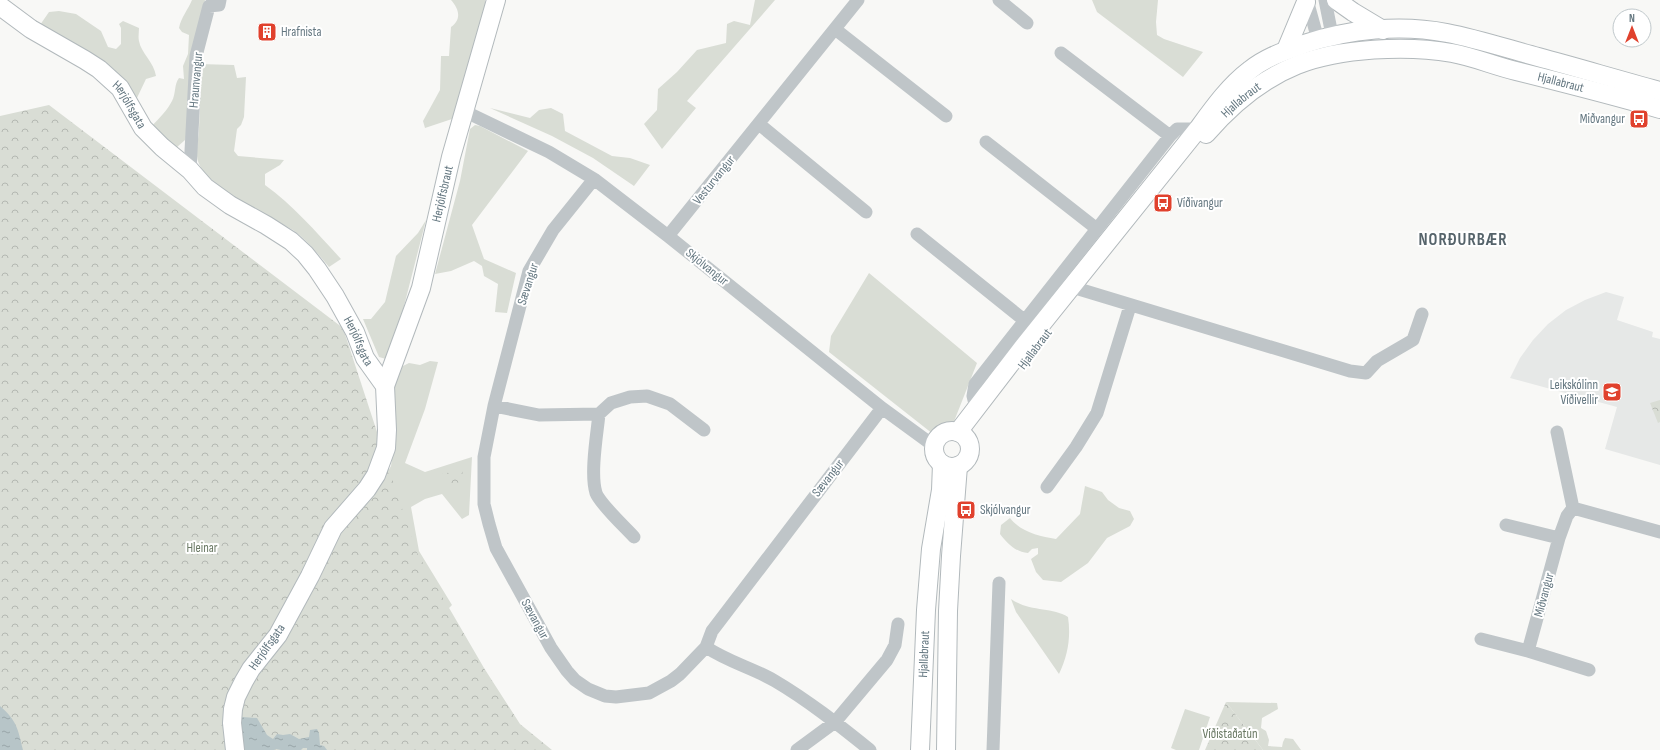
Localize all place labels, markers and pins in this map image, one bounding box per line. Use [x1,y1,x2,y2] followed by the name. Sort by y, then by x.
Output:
[256,21,278,43] building icon: Hrafnista
[281,24,321,40] place label: Hrafnista
[1628,108,1650,130] bus stop icon: Miðvangur
[1580,111,1625,127] place label: Miðvangur
[1152,192,1174,214] bus stop icon: Víðivangur
[1177,195,1223,211] place label: Víðivangur
[1550,377,1598,408] place label: Leikskólinn Víðivellir
[1601,381,1623,403] school or university icon: Leikskólinn Víðivellir
[955,499,977,521] bus stop icon: Skjólvangur
[980,502,1031,518] place label: Skjólvangur

